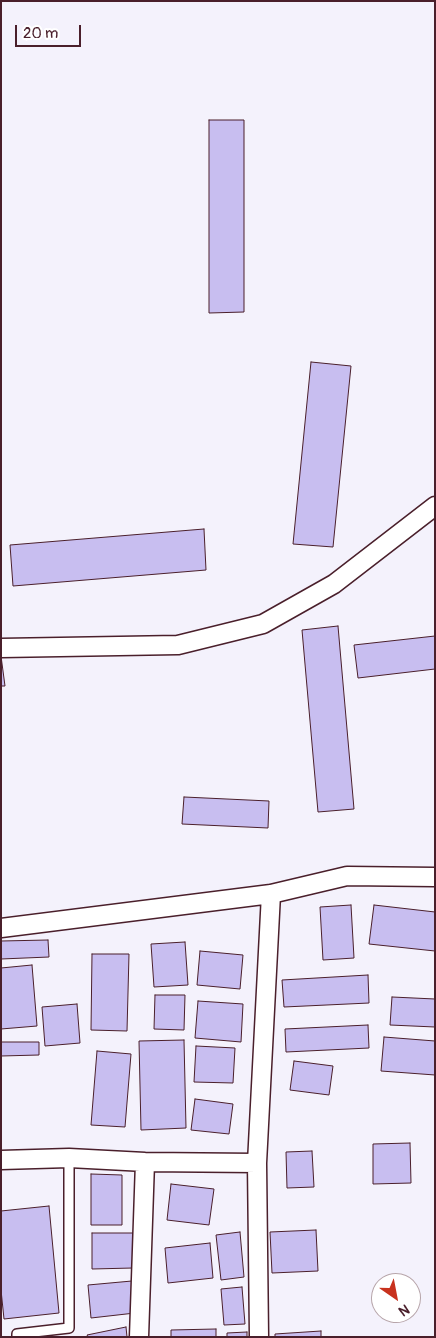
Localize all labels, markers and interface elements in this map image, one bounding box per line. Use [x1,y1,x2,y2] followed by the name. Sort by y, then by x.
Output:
[18,15,84,47] scale bar
[23,24,58,43] text: 20 m
[371,1273,421,1323] north arrow
[395,1300,412,1320] text: N

